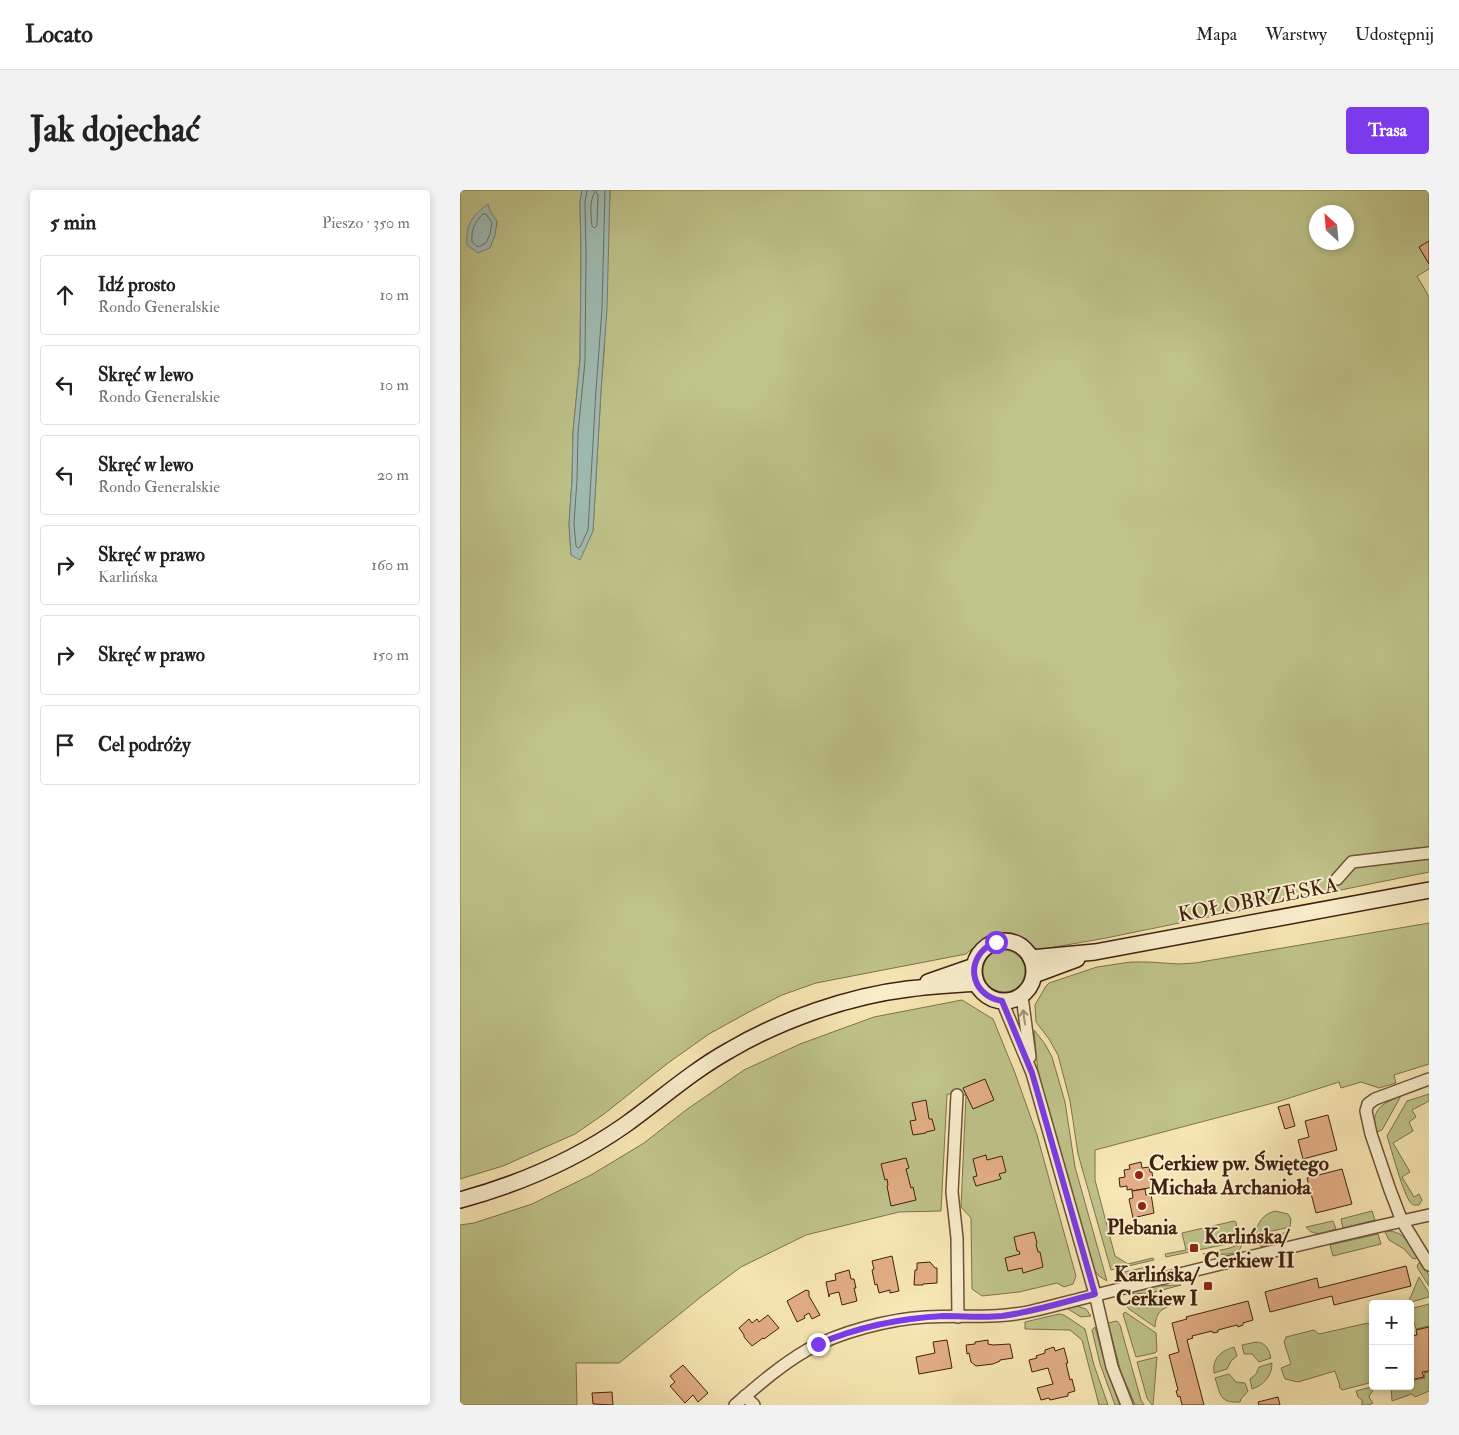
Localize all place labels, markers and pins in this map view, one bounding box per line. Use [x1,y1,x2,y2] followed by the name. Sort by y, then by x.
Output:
[1148,1150,1329,1201] place label: Cerkiew pw. Świętego Michała Archanioła
[1133,1169,1145,1181] marker: Cerkiew pw. Świętego Michała Archanioła
[1136,1200,1148,1212] marker: Plebania
[1107,1214,1179,1241] place label: Plebania
[1204,1223,1295,1274] place label: Karlińska/ Cerkiew II
[1188,1242,1200,1254] marker: Karlińska/ Cerkiew II
[1114,1261,1201,1312] place label: Karlińska/ Cerkiew I
[1202,1280,1214,1292] marker: Karlińska/ Cerkiew I

